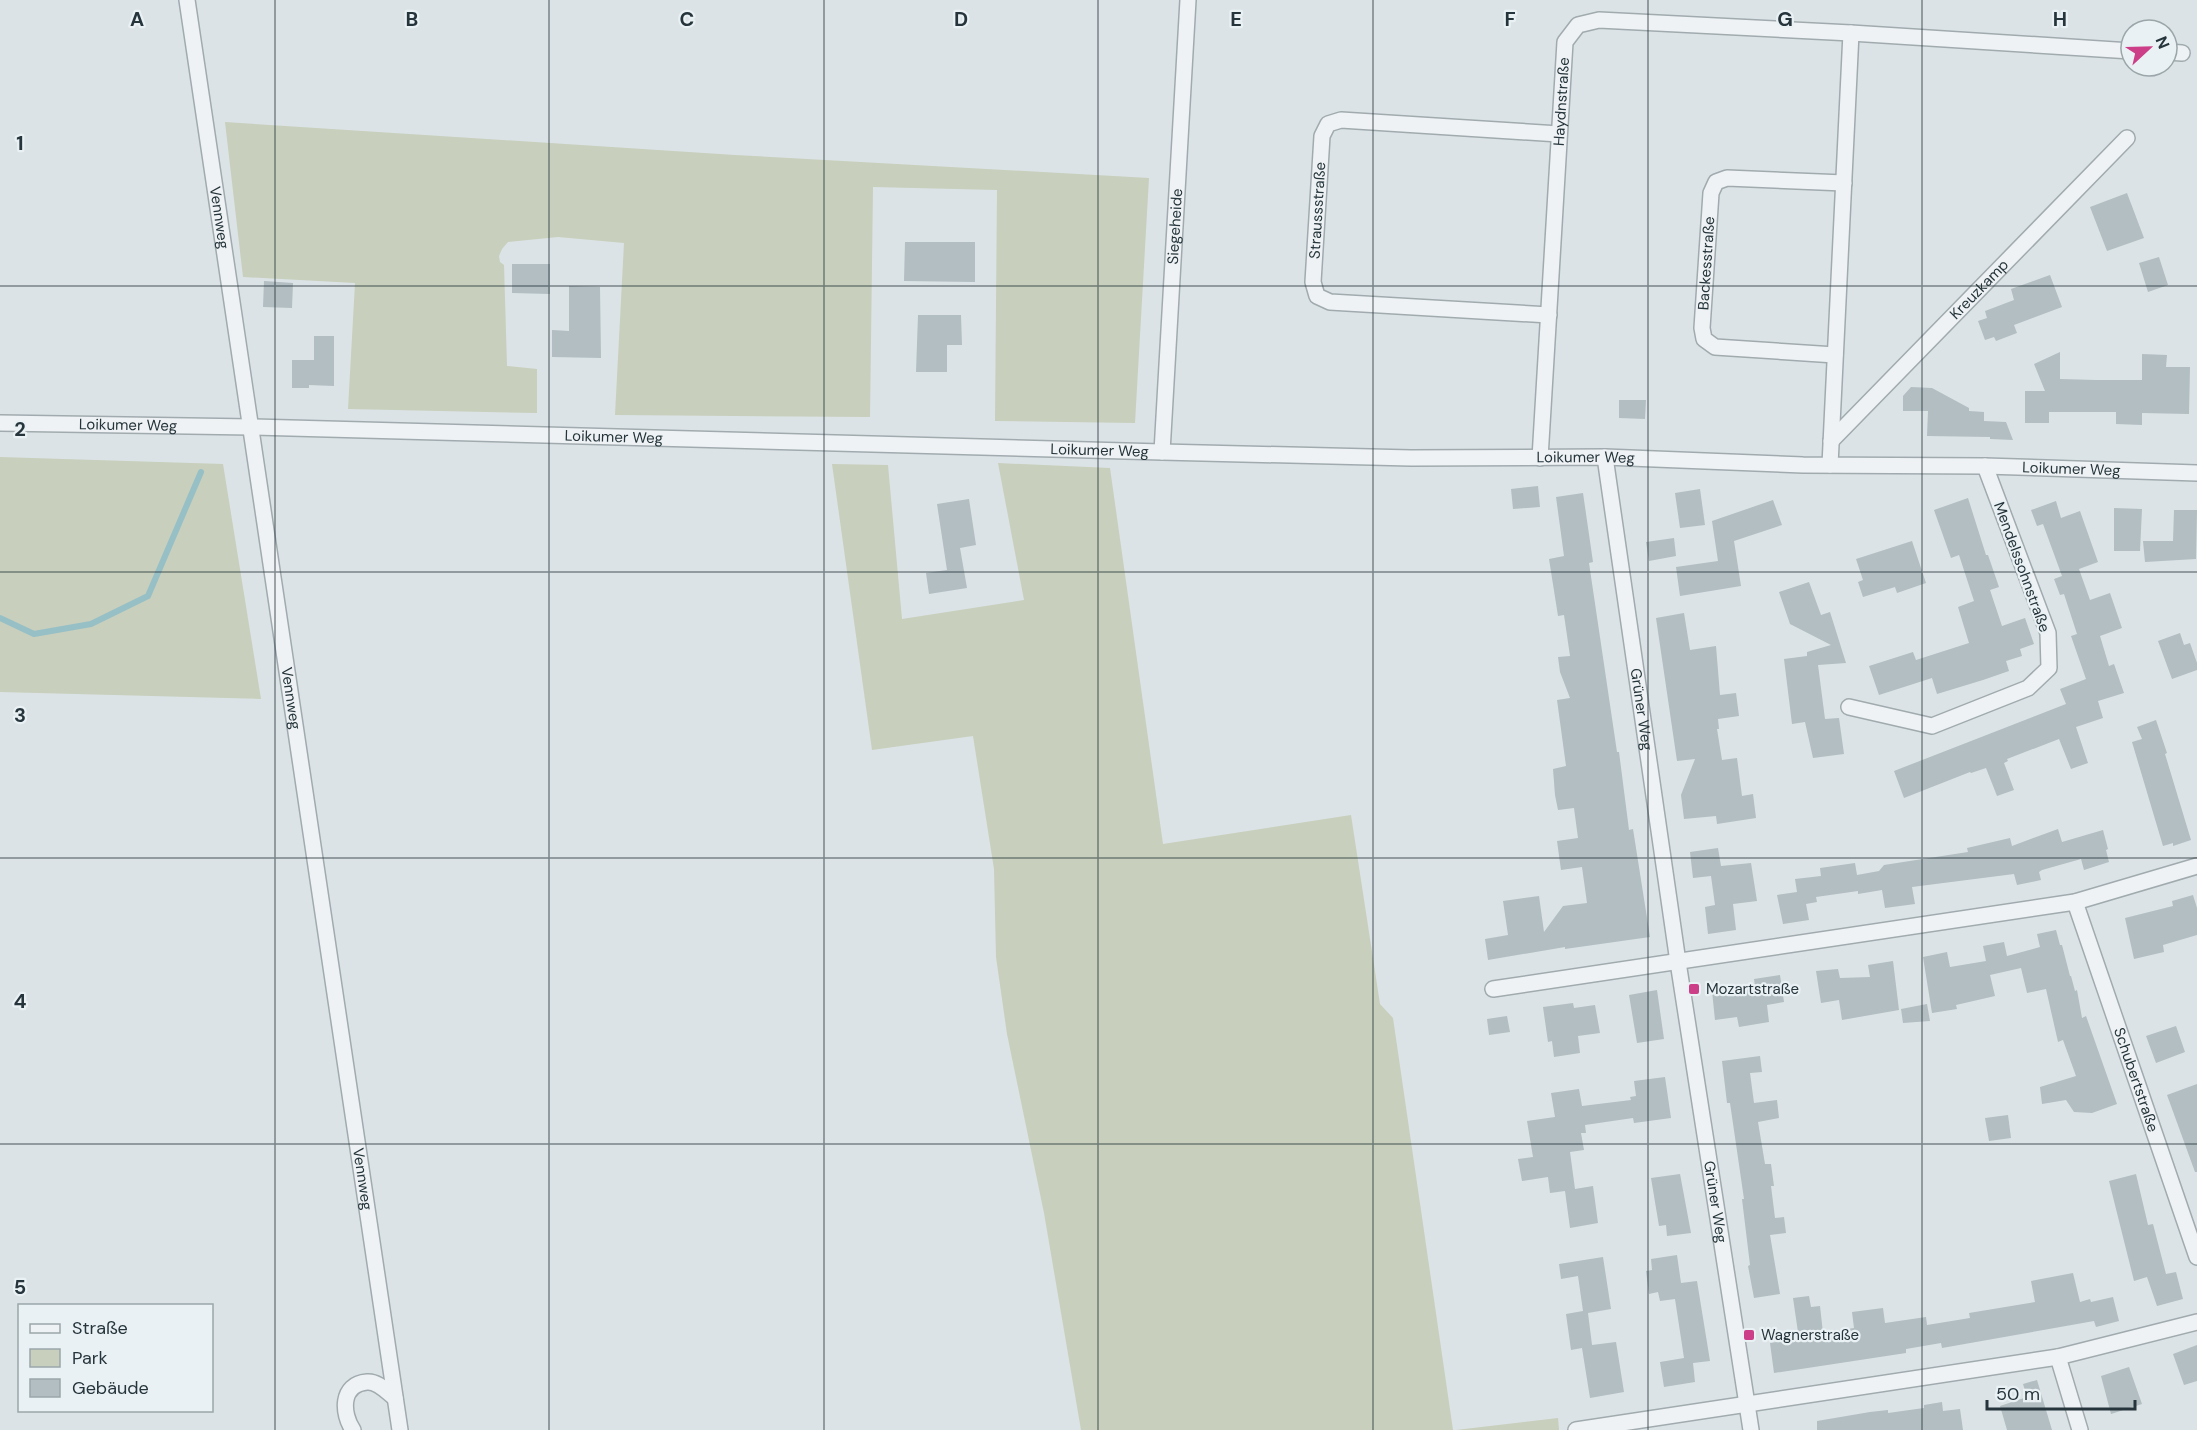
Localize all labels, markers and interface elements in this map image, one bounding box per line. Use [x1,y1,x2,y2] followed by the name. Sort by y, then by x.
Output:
[130,6,144,32] text: A
[406,6,418,32] text: B
[680,6,694,32] text: C
[954,6,968,32] text: D
[1230,6,1242,32] text: E
[1504,6,1516,32] text: F
[1777,6,1793,32] text: G
[2053,6,2067,32] text: H
[2119,18,2179,78] north arrow
[2151,33,2174,52] text: N
[1549,57,1574,147] street label: Haydnstraße
[16,130,24,156] text: 1
[1304,161,1330,259] street label: Straussstraße
[205,185,234,250] street label: Vennweg
[1163,188,1187,265] street label: Siegeheide
[1693,216,1719,311] street label: Backesstraße
[1945,255,2013,324] street label: Kreuzkamp
[79,414,177,436] street label: Loikumer Weg
[14,416,26,442] text: 2
[564,426,663,448] street label: Loikumer Weg
[1050,439,1149,462] street label: Loikumer Weg
[1536,447,1635,468] street label: Loikumer Weg
[2022,457,2121,480] street label: Loikumer Weg
[1989,499,2055,635] street label: Mendelssohnstraße
[276,666,306,731] street label: Vennweg
[1626,667,1657,752] street label: Grüner Weg
[14,702,26,728] text: 3
[1706,979,1799,999] place label: Mozartstraße
[1687,982,1701,996] marker: Mozartstraße
[14,988,27,1014] text: 4
[2109,1025,2163,1135] street label: Schubertstraße
[348,1146,377,1212] street label: Vennweg
[1699,1159,1732,1244] street label: Grüner Weg
[14,1274,26,1300] text: 5
[18,1304,213,1412] legend
[72,1316,128,1340] text: Straße
[1761,1325,1859,1345] place label: Wagnerstraße
[1742,1328,1756,1342] marker: Wagnerstraße
[72,1346,108,1370] text: Park
[1987,1373,2136,1411] scale bar
[72,1376,149,1400] text: Gebäude
[1996,1382,2040,1406] text: 50 m

